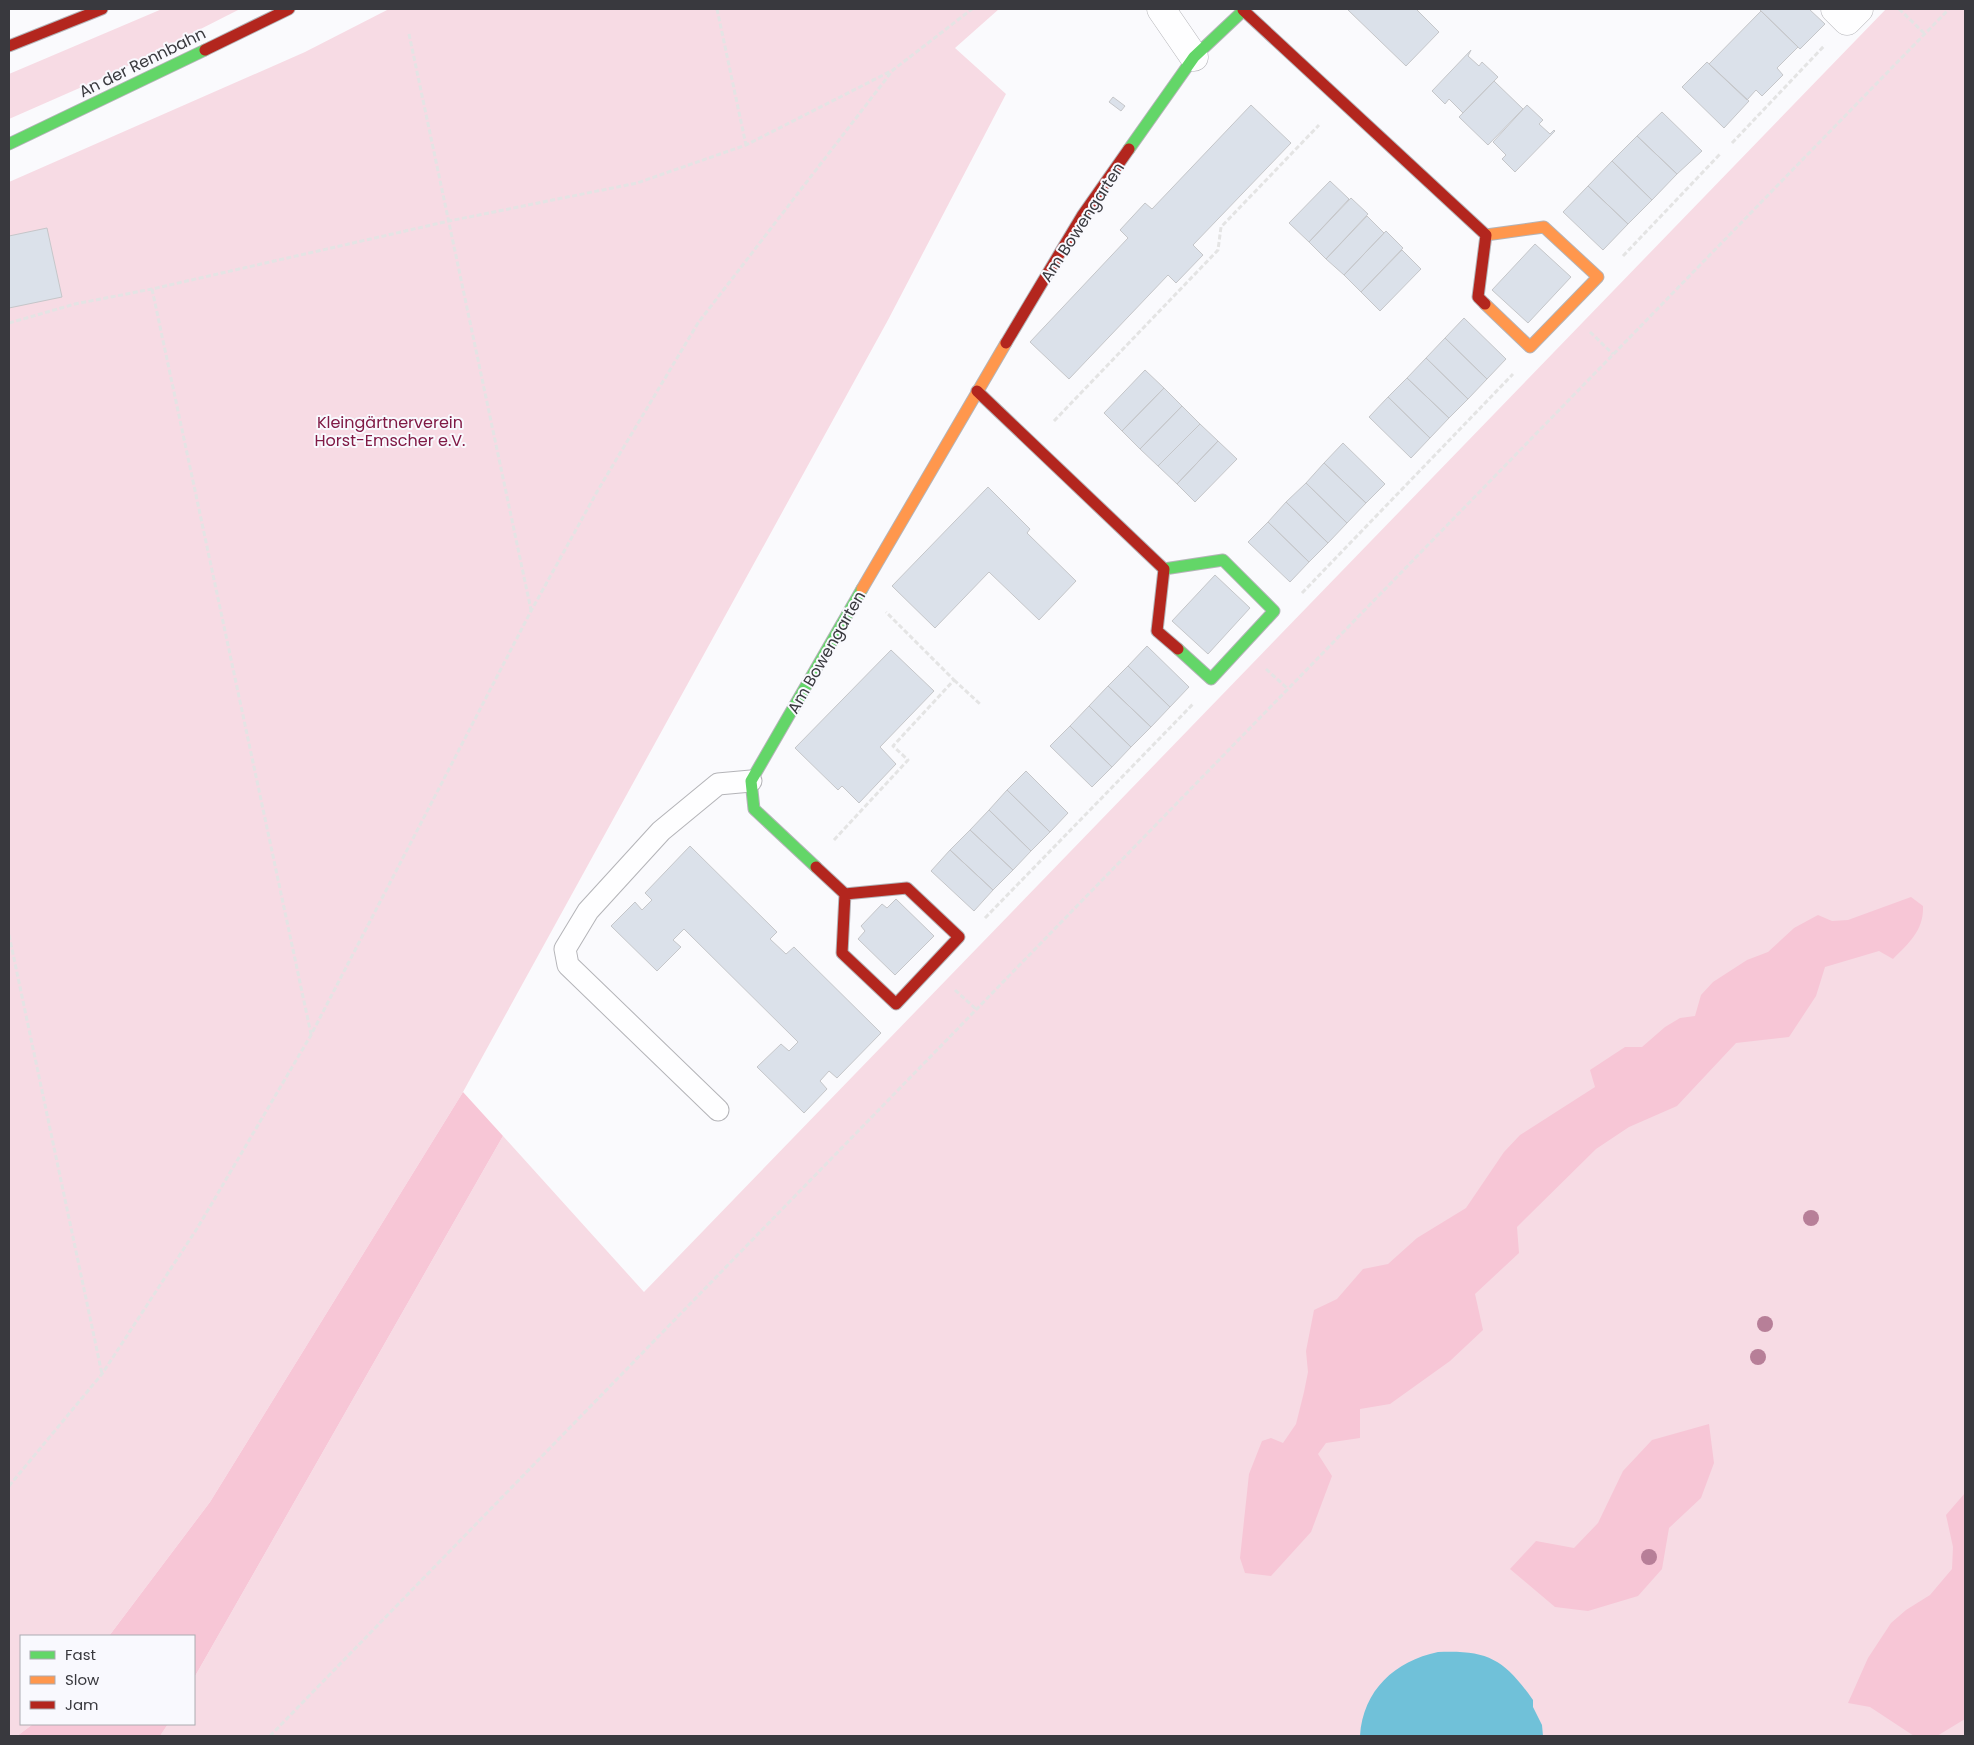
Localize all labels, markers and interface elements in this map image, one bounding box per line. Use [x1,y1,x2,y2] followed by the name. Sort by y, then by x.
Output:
[75,22,210,103] street label: An der Rennbahn
[1035,158,1130,287] street label: Am Bowengarten
[315,411,465,452] park label: Kleingärtnerverein Horst-Emscher e.V.
[782,587,871,718] street label: Am Bowengarten
[20,1635,195,1725] legend
[65,1644,96,1665] text: Fast
[65,1669,100,1690] text: Slow
[65,1694,99,1715] text: Jam

